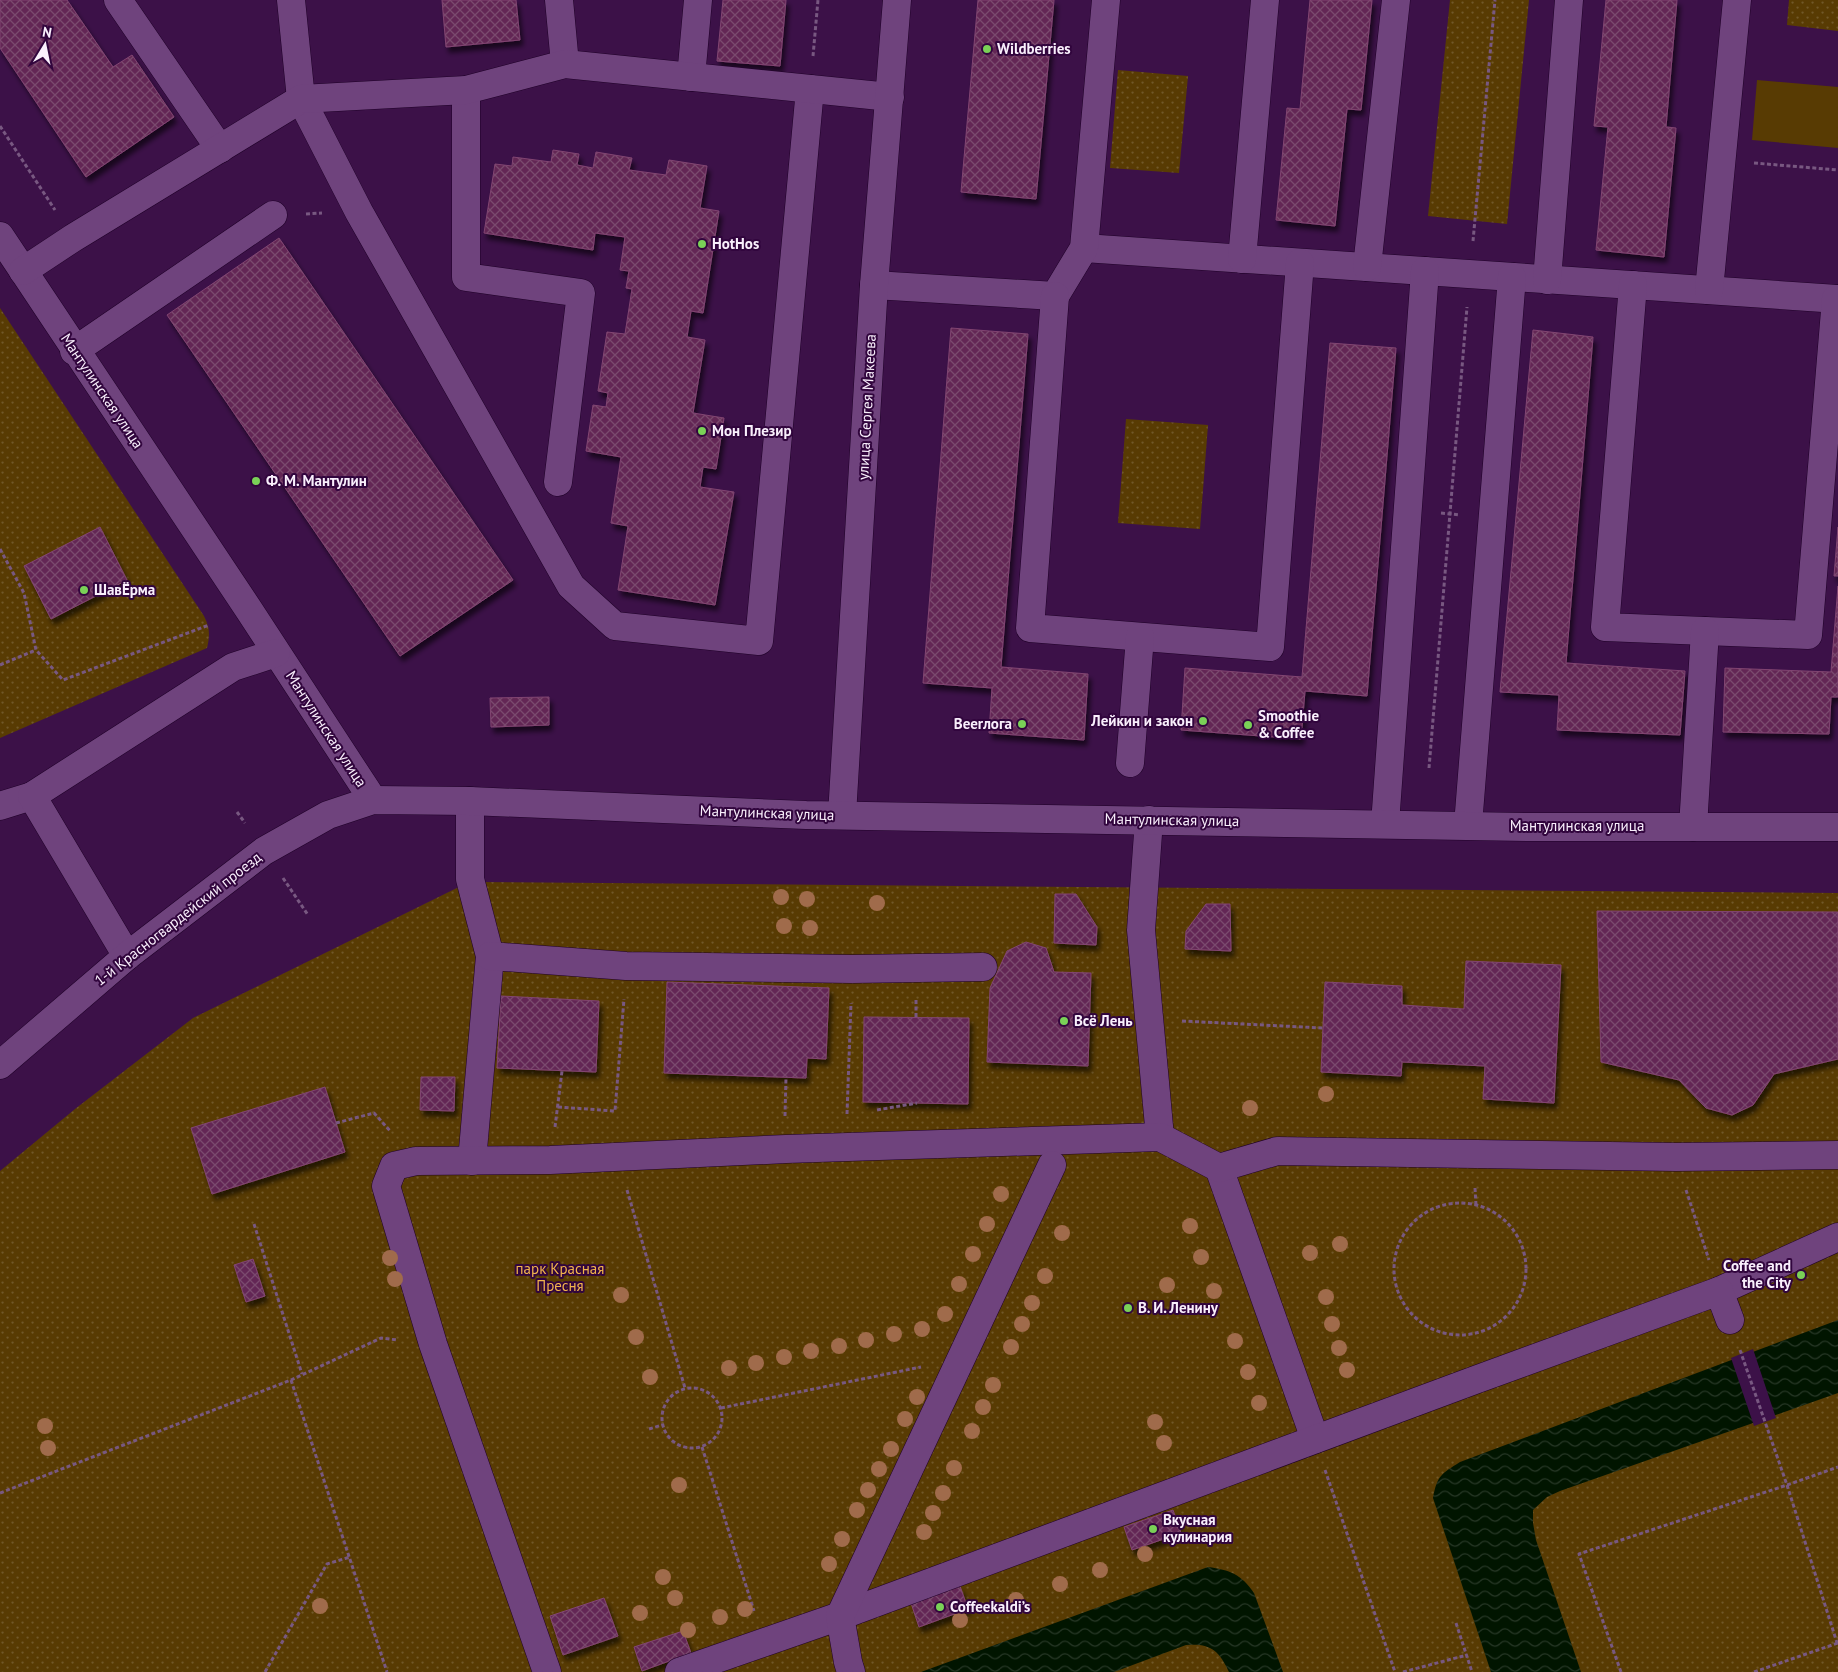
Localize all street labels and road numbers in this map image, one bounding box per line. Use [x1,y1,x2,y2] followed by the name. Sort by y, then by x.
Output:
[57,330,148,452] street label: Мантулинская улица
[853,333,880,481] street label: улица Сергея Макеева
[282,667,371,790] street label: Мантулинская улица
[699,801,835,824] street label: Мантулинская улица
[1105,809,1240,830] street label: Мантулинская улица
[1510,816,1644,835] street label: Мантулинская улица
[90,848,265,990] street label: 1-й Красногвардейский проезд

